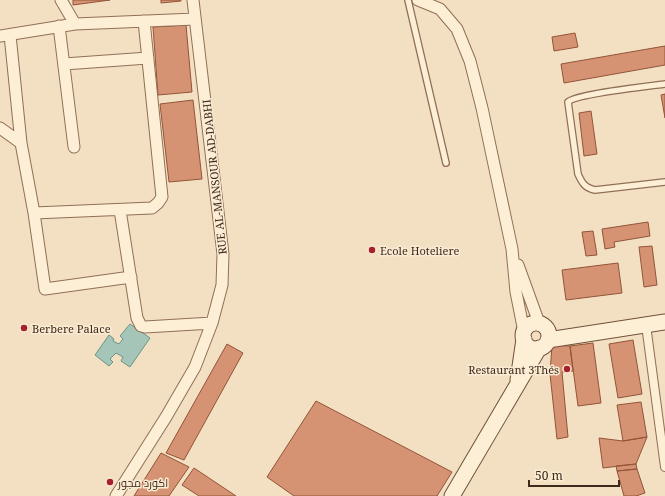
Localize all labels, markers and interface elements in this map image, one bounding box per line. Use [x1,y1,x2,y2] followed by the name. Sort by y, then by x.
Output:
[198,99,230,255] street label: RUE AL-MANSOUR AD-DABHI
[380,243,460,258] place label: Ecole Hoteliere
[367,245,377,255] marker: Ecole Hoteliere
[32,321,111,336] place label: Berbere Palace
[19,323,29,333] marker: Berbere Palace
[468,362,559,377] place label: Restaurant 3Thés
[562,364,572,374] marker: Restaurant 3Thés
[529,462,619,488] scale bar
[535,467,563,484] text: 50 m
[117,475,168,490] place label: اكورد مجور
[105,477,115,487] marker: اكورد مجور

